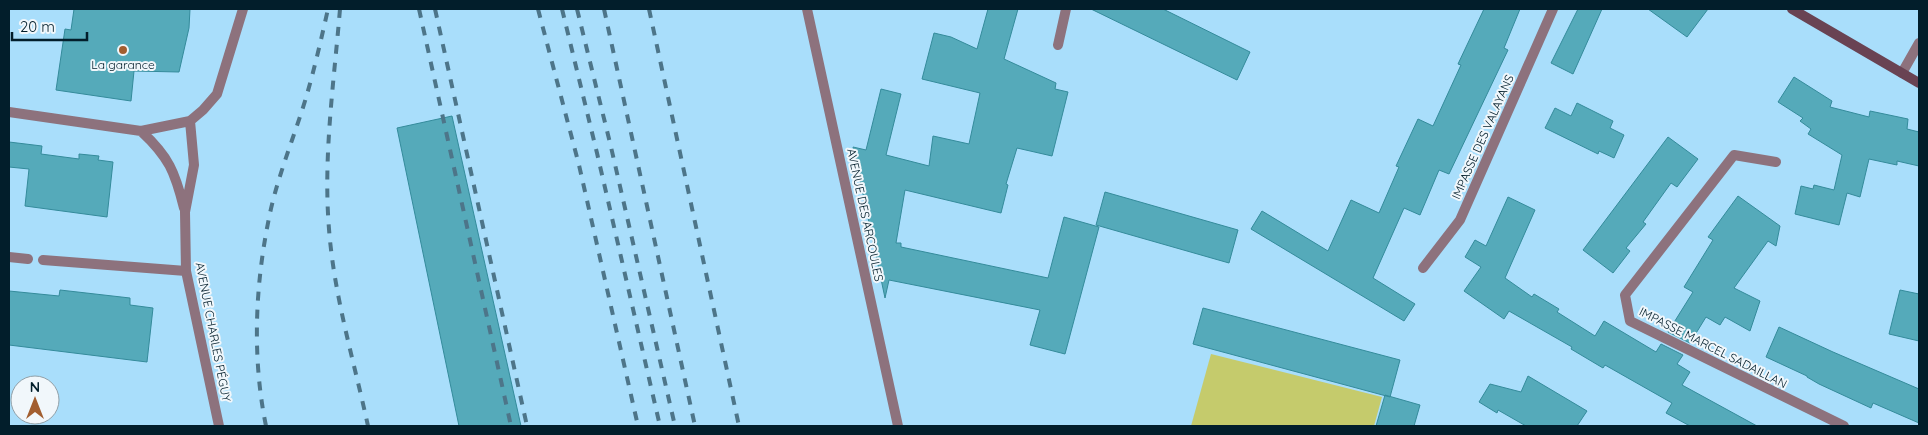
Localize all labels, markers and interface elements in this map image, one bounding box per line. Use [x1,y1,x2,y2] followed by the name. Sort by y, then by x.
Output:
[12,10,88,42] scale bar
[20,17,55,36] text: 20 m
[117,44,129,56] marker: La garance
[91,57,155,72] place label: La garance
[1448,72,1517,201] street label: IMPASSE DES VALAYANS
[844,147,887,283] street label: AVENUE DES ARCOULES
[193,261,234,403] street label: AVENUE CHARLES PÉGUY
[1637,304,1790,391] street label: IMPASSE MARCEL SADAILLAN
[10,375,60,425] north arrow
[30,378,40,396] text: N

